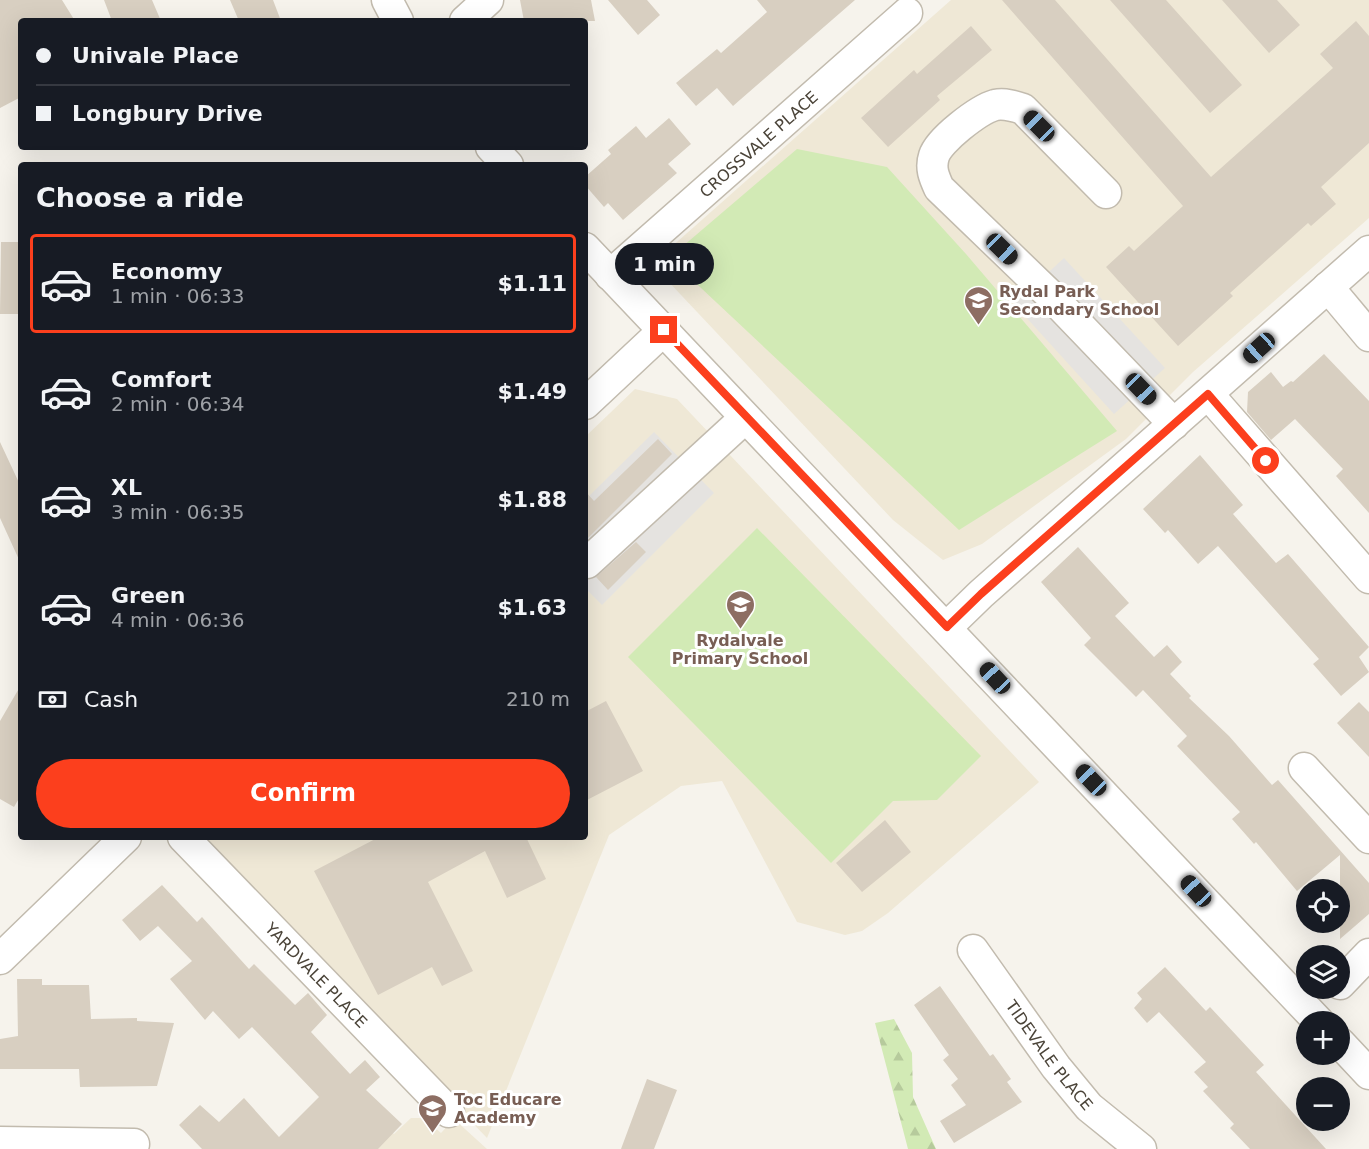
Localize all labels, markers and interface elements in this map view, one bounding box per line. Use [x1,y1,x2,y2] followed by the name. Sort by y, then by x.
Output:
[72,43,239,68] text: Univale Place
[696,87,821,201] street label: CROSSVALE PLACE
[72,101,263,126] text: Longbury Drive
[1020,107,1058,145] car
[36,182,244,213] text: Choose a ride
[983,230,1021,268] car
[614,243,714,285] callout: 1 min
[633,252,696,276] text: 1 min
[39,257,93,311] icon: car
[111,259,222,284] text: Economy
[497,271,567,296] text: $1.11
[999,282,1159,319] place label: Rydal Park Secondary School
[111,284,245,308] text: 1 min · 06:33
[962,284,994,326] school or university icon: Rydal Park Secondary School
[650,316,677,343] route end
[1240,329,1278,367] car
[39,365,93,419] icon: car
[111,367,211,392] text: Comfort
[1122,370,1160,408] car
[497,379,567,404] text: $1.49
[111,392,245,416] text: 2 min · 06:34
[1252,447,1279,474] route start
[39,473,93,527] icon: car
[111,475,142,500] text: XL
[497,487,567,512] text: $1.88
[111,500,245,524] text: 3 min · 06:35
[39,581,93,635] icon: car
[111,583,185,608] text: Green
[724,588,756,630] school or university icon: Rydalvale Primary School
[497,595,567,620] text: $1.63
[111,608,245,632] text: 4 min · 06:36
[672,631,808,668] place label: Rydalvale Primary School
[976,659,1014,697] car
[36,683,69,716] icon: cash
[84,687,138,712] text: Cash
[506,687,570,711] text: 210 m
[36,759,570,828] button: Confirm
[1072,761,1110,799] car
[1177,872,1215,910] car
[1296,879,1350,1131] map controls
[1296,879,1350,933] button: locate
[261,918,371,1031] street label: YARDVALE PLACE
[1296,945,1350,999] button: layers
[1001,996,1097,1114] street label: TIDEVALE PLACE
[1296,1011,1350,1065] button: +
[1296,1077,1350,1131] button: −
[454,1090,562,1127] place label: Toc Educare Academy
[417,1092,449,1134] school or university icon: Toc Educare Academy

